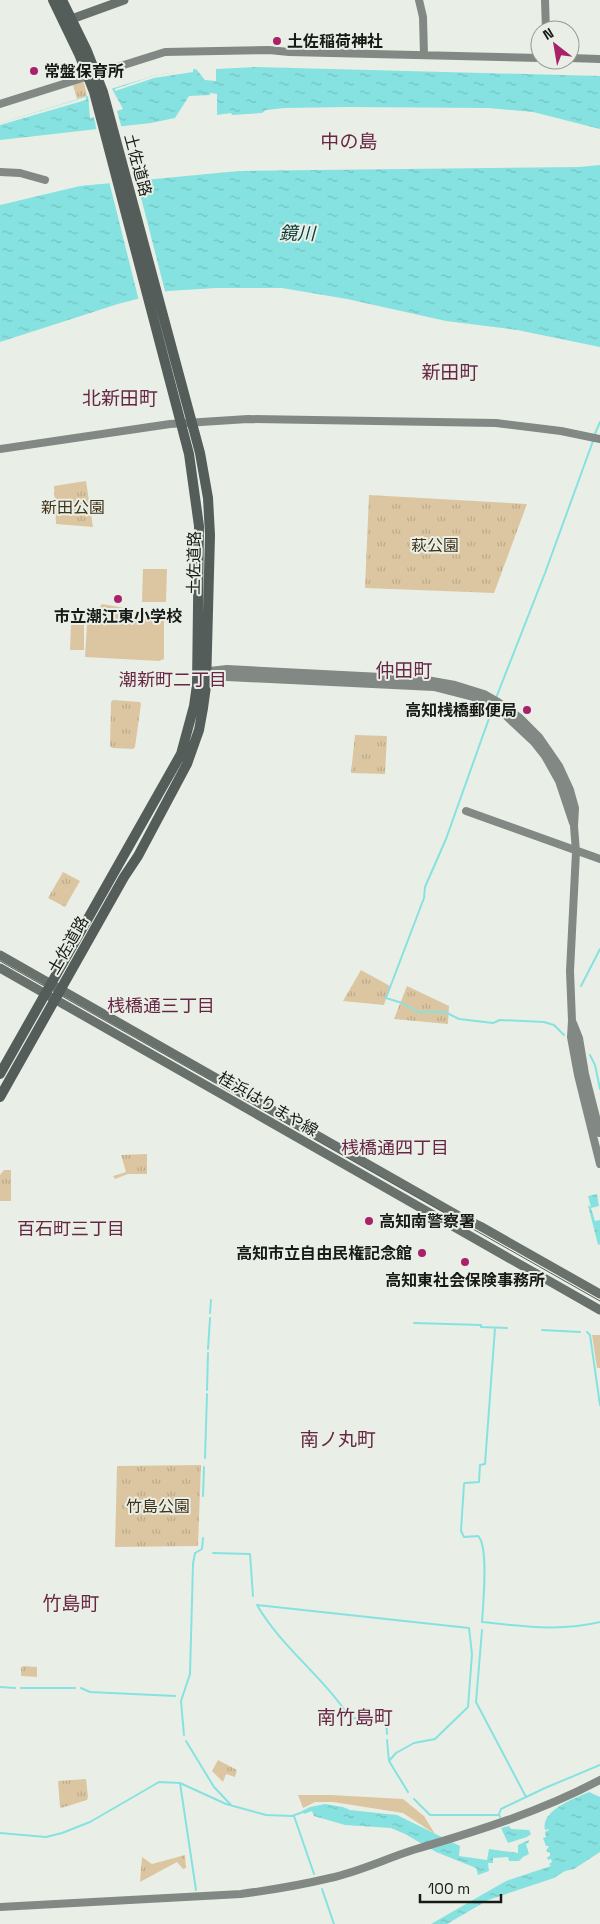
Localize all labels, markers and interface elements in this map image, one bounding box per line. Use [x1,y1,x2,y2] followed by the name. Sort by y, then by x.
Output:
[530,20,580,70] north arrow
[540,24,557,44] text: N
[287,31,383,52] place label: 土佐稲荷神社
[271,35,283,47] marker: 土佐稲荷神社
[44,61,124,82] place label: 常盤保育所
[28,65,40,77] marker: 常盤保育所
[320,129,378,154] district label: 中の島
[120,131,156,199] street label: 土佐道路
[279,221,317,245] water label: 鏡川
[421,360,479,385] district label: 新田町
[82,386,158,411] district label: 北新田町
[41,497,105,518] park label: 新田公園
[183,531,205,595] street label: 土佐道路
[411,535,459,556] park label: 萩公園
[112,593,124,605] marker: 市立潮江東小学校
[54,606,182,627] place label: 市立潮江東小学校
[375,658,433,683] district label: 仲田町
[119,668,227,691] district label: 潮新町二丁目
[405,700,517,721] place label: 高知桟橋郵便局
[521,704,533,716] marker: 高知桟橋郵便局
[43,912,93,978] street label: 土佐道路
[107,994,215,1017] district label: 桟橋通三丁目
[214,1067,322,1141] street label: 桂浜はりまや線
[341,1136,449,1159] district label: 桟橋通四丁目
[379,1211,475,1232] place label: 高知南警察署
[363,1215,375,1227] marker: 高知南警察署
[17,1217,125,1240] district label: 百石町三丁目
[236,1243,412,1264] place label: 高知市立自由民権記念館
[416,1247,428,1259] marker: 高知市立自由民権記念館
[459,1256,471,1268] marker: 高知東社会保険事務所
[385,1270,545,1291] place label: 高知東社会保険事務所
[300,1427,376,1452] district label: 南ノ丸町
[126,1496,190,1517] park label: 竹島公園
[42,1591,100,1616] district label: 竹島町
[317,1705,393,1730] district label: 南竹島町
[420,1872,501,1904] scale bar
[428,1879,470,1898] text: 100 m

